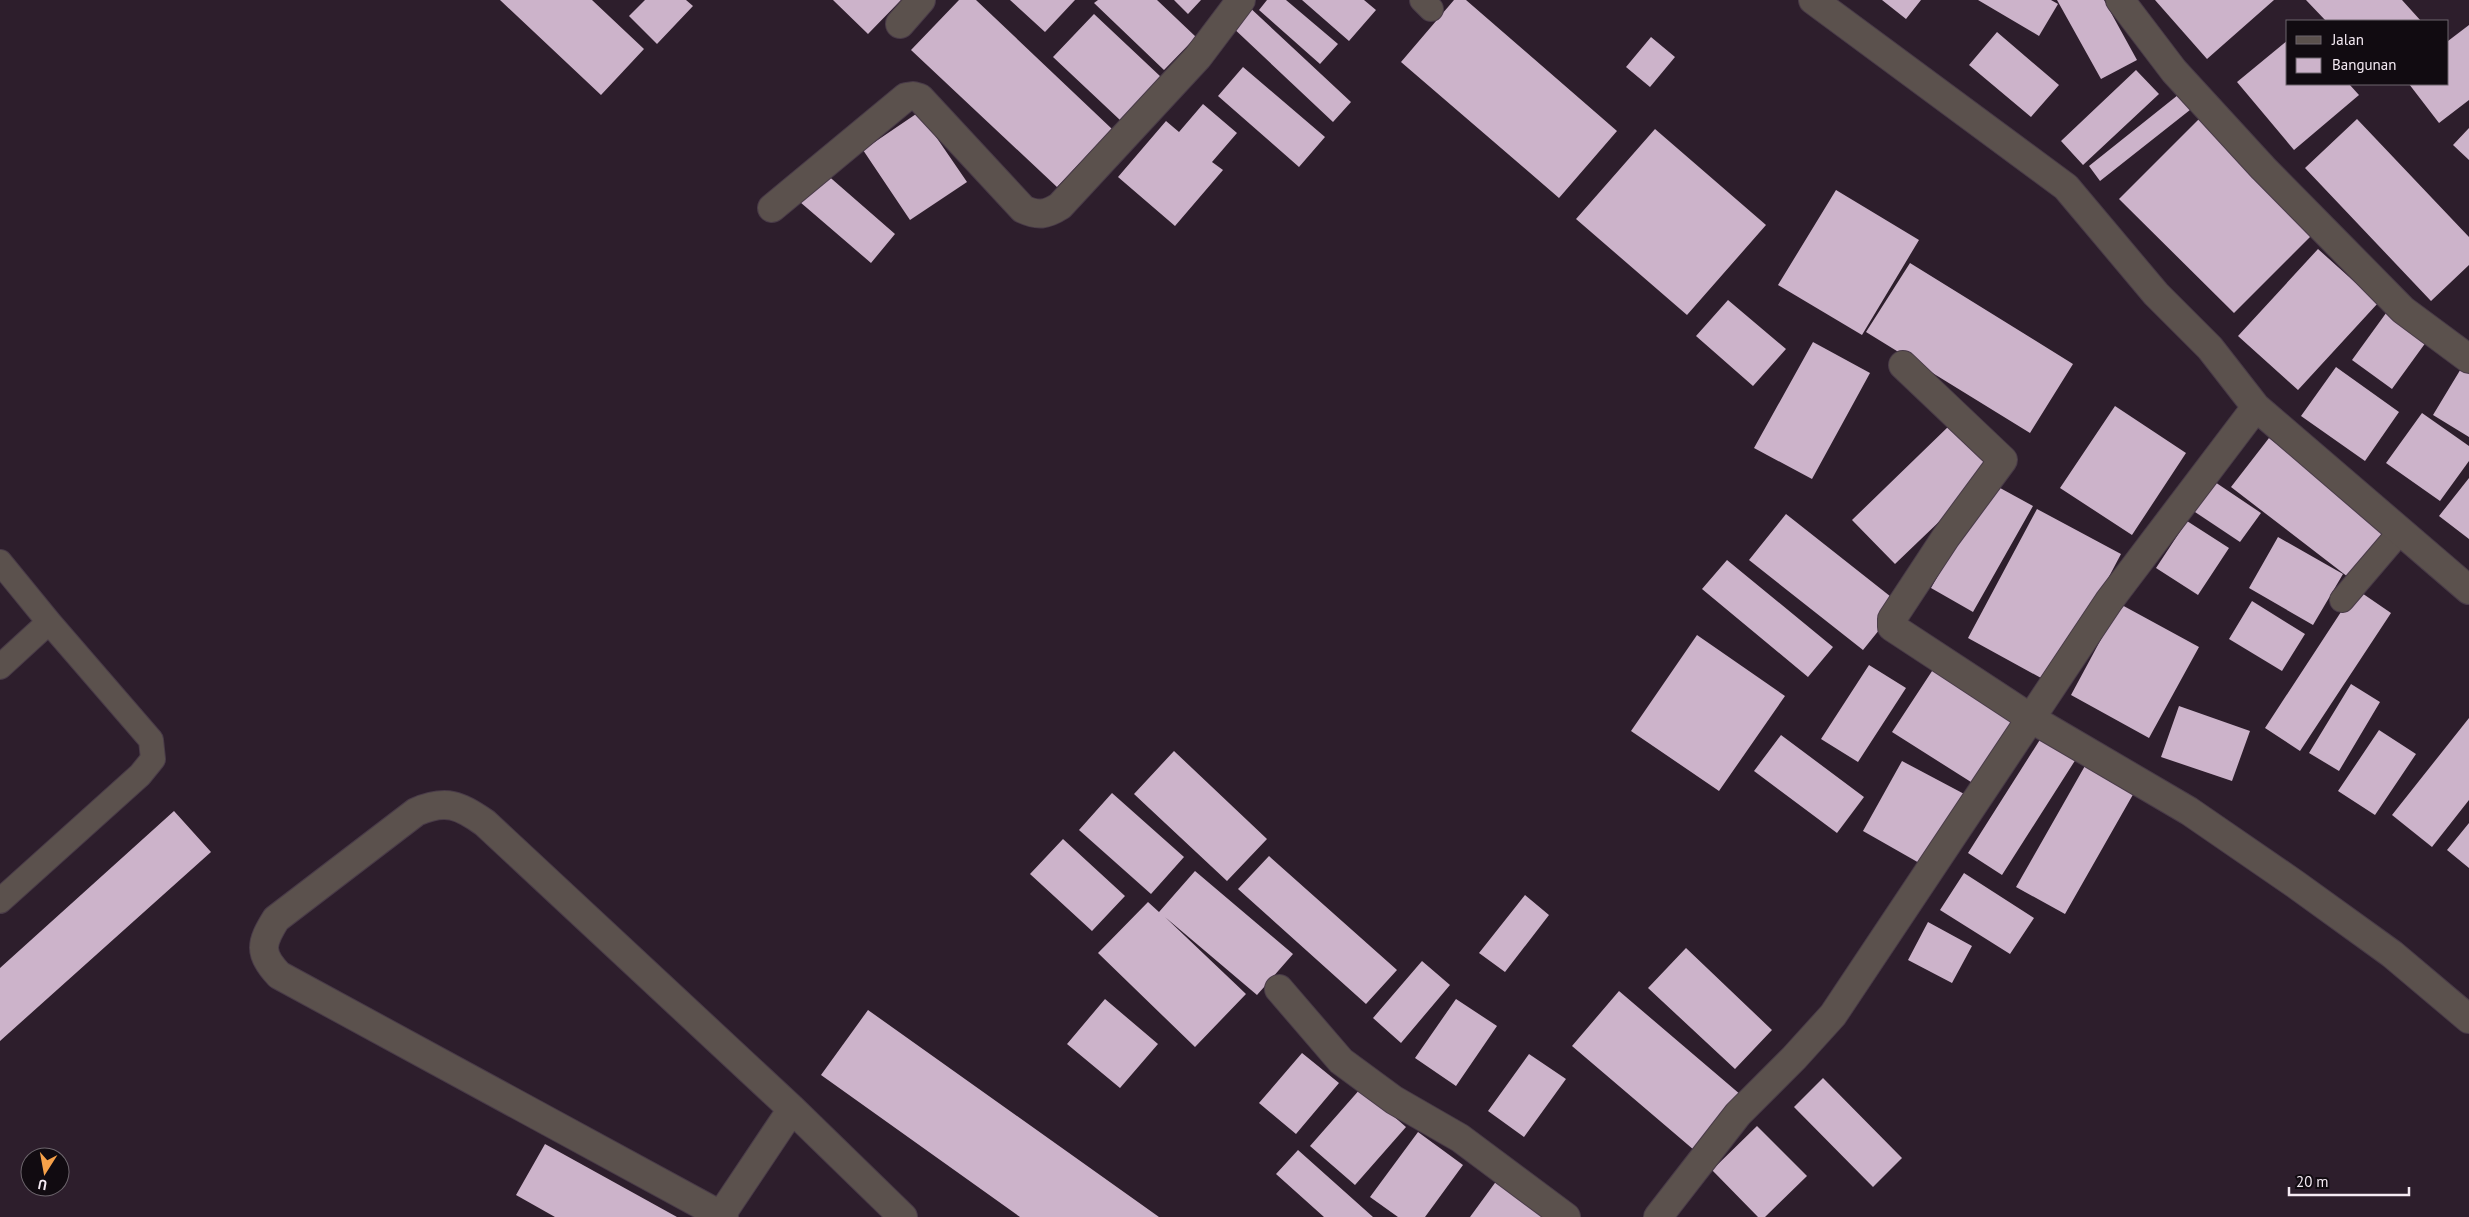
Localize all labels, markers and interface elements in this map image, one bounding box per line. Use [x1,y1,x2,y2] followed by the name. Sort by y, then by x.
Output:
[2286,20,2449,85] legend
[2331,30,2364,49] text: Jalan
[2332,55,2396,74] text: Bangunan
[20,1147,70,1197] north arrow
[2289,1164,2409,1196] scale bar
[2296,1172,2329,1191] text: 20 m
[36,1175,49,1194] text: U

